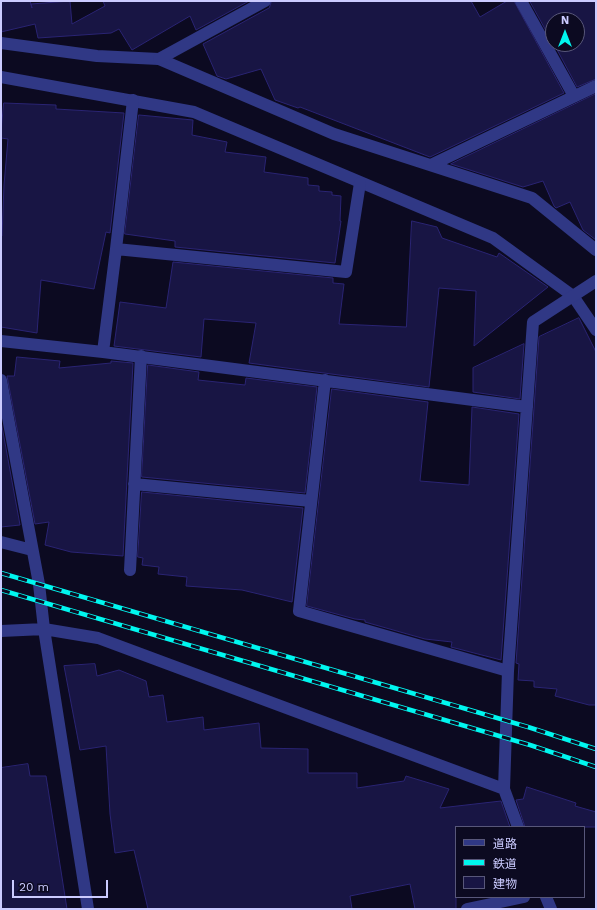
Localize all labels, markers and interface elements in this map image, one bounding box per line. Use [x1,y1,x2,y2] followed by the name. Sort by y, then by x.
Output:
[545,12,585,52] north arrow
[561,14,569,27] text: N
[455,826,585,898] legend
[493,837,517,851] text: 道路
[493,857,517,871] text: 鉄道
[14,872,110,898] scale bar
[493,877,517,891] text: 建物
[19,880,49,894] text: 20 m

